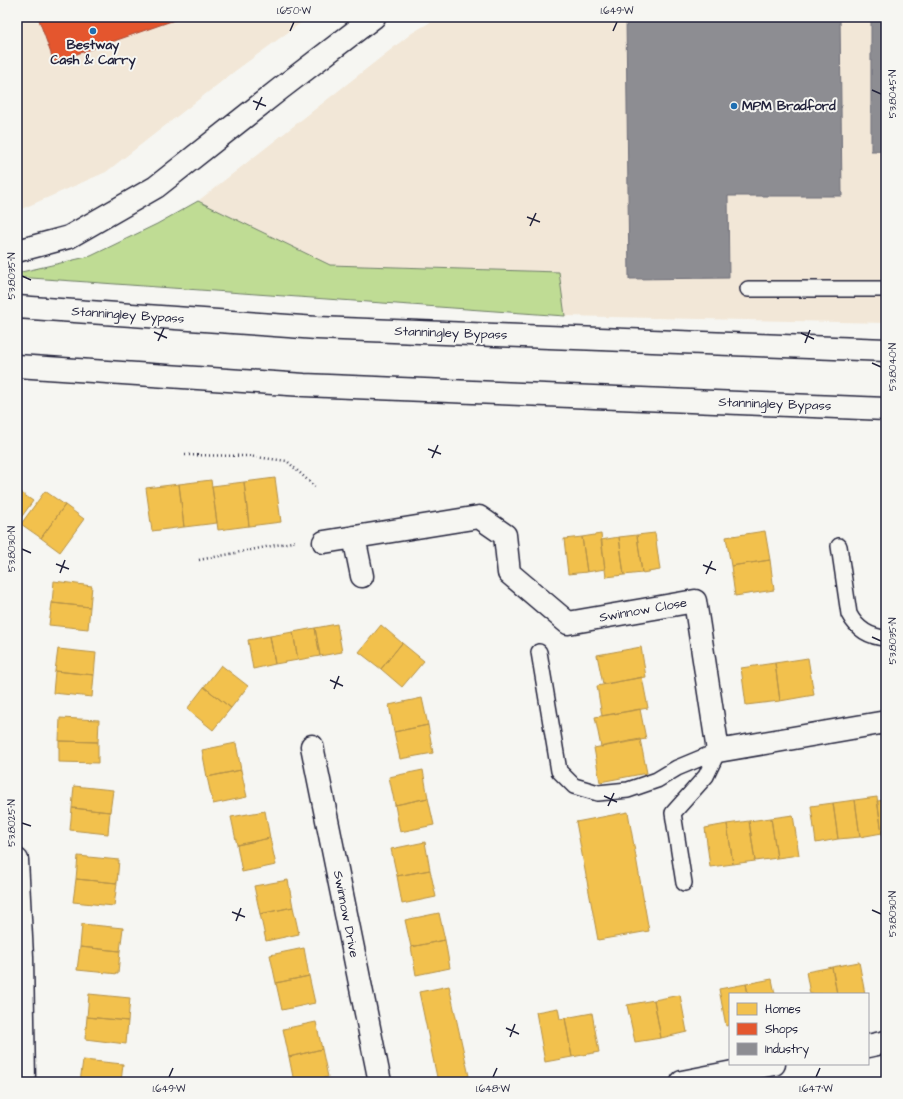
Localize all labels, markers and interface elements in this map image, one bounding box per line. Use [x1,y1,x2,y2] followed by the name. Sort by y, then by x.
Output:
[277,4,312,18] text: 1.650°W
[600,4,634,18] text: 1.649°W
[88,26,98,36] marker: Bestway Cash & Carry
[50,36,136,70] place label: Bestway Cash & Carry
[886,70,900,118] text: 53.8045°N
[742,97,836,115] place label: MPM Bradford
[729,101,739,111] marker: MPM Bradford
[5,252,19,300] text: 53.8035°N
[71,302,186,329] street label: Stanningley Bypass
[394,322,508,345] street label: Stanningley Bypass
[886,343,900,391] text: 53.8040°N
[718,393,832,416] street label: Stanningley Bypass
[5,526,19,572] text: 53.8030°N
[598,593,688,627] street label: Swinnow Close
[886,617,900,665] text: 53.8035°N
[5,799,19,847] text: 53.8025°N
[329,869,363,959] street label: Swinnow Drive
[886,891,900,937] text: 53.8030°N
[729,993,869,1065] legend
[765,1001,801,1018] text: Homes
[765,1021,798,1038] text: Shops
[765,1041,810,1059] text: Industry
[152,1082,186,1096] text: 1.649°W
[476,1082,511,1096] text: 1.648°W
[799,1082,833,1096] text: 1.647°W

